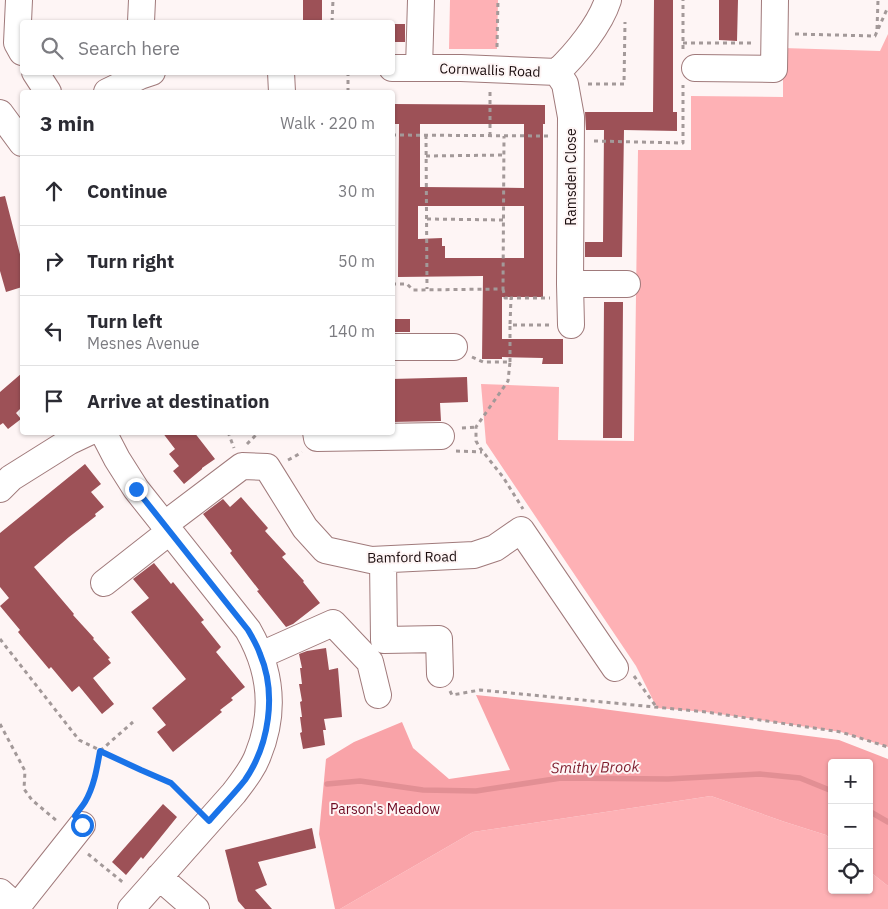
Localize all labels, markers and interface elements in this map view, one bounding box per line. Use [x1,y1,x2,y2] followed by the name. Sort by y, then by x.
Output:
[20,20,395,75] search box
[38,34,66,62] icon: search
[78,36,180,60] text: Search here
[439,59,541,81] street label: Cornwallis Road
[40,109,95,137] text: 3 min
[280,113,375,133] text: Walk · 220 m
[562,128,580,226] street label: Ramsden Close
[40,177,68,205] icon: ahead
[87,179,167,203] text: Continue
[338,181,375,201] text: 30 m
[40,247,68,275] icon: right
[87,249,174,273] text: Turn right
[338,251,375,271] text: 50 m
[87,309,163,333] text: Turn left
[40,317,68,345] icon: left
[328,321,375,341] text: 140 m
[87,333,199,353] text: Mesnes Avenue
[40,387,68,415] icon: arrive
[87,389,270,413] text: Arrive at destination
[125,478,148,501] route end
[367,547,457,567] street label: Bamford Road
[551,757,640,777] water label: Smithy Brook
[828,759,873,894] map controls
[828,759,873,804] button: +
[330,800,440,818] park label: Parson's Meadow
[828,804,873,849] button: −
[71,814,94,837] route start
[828,849,873,894] button: locate

